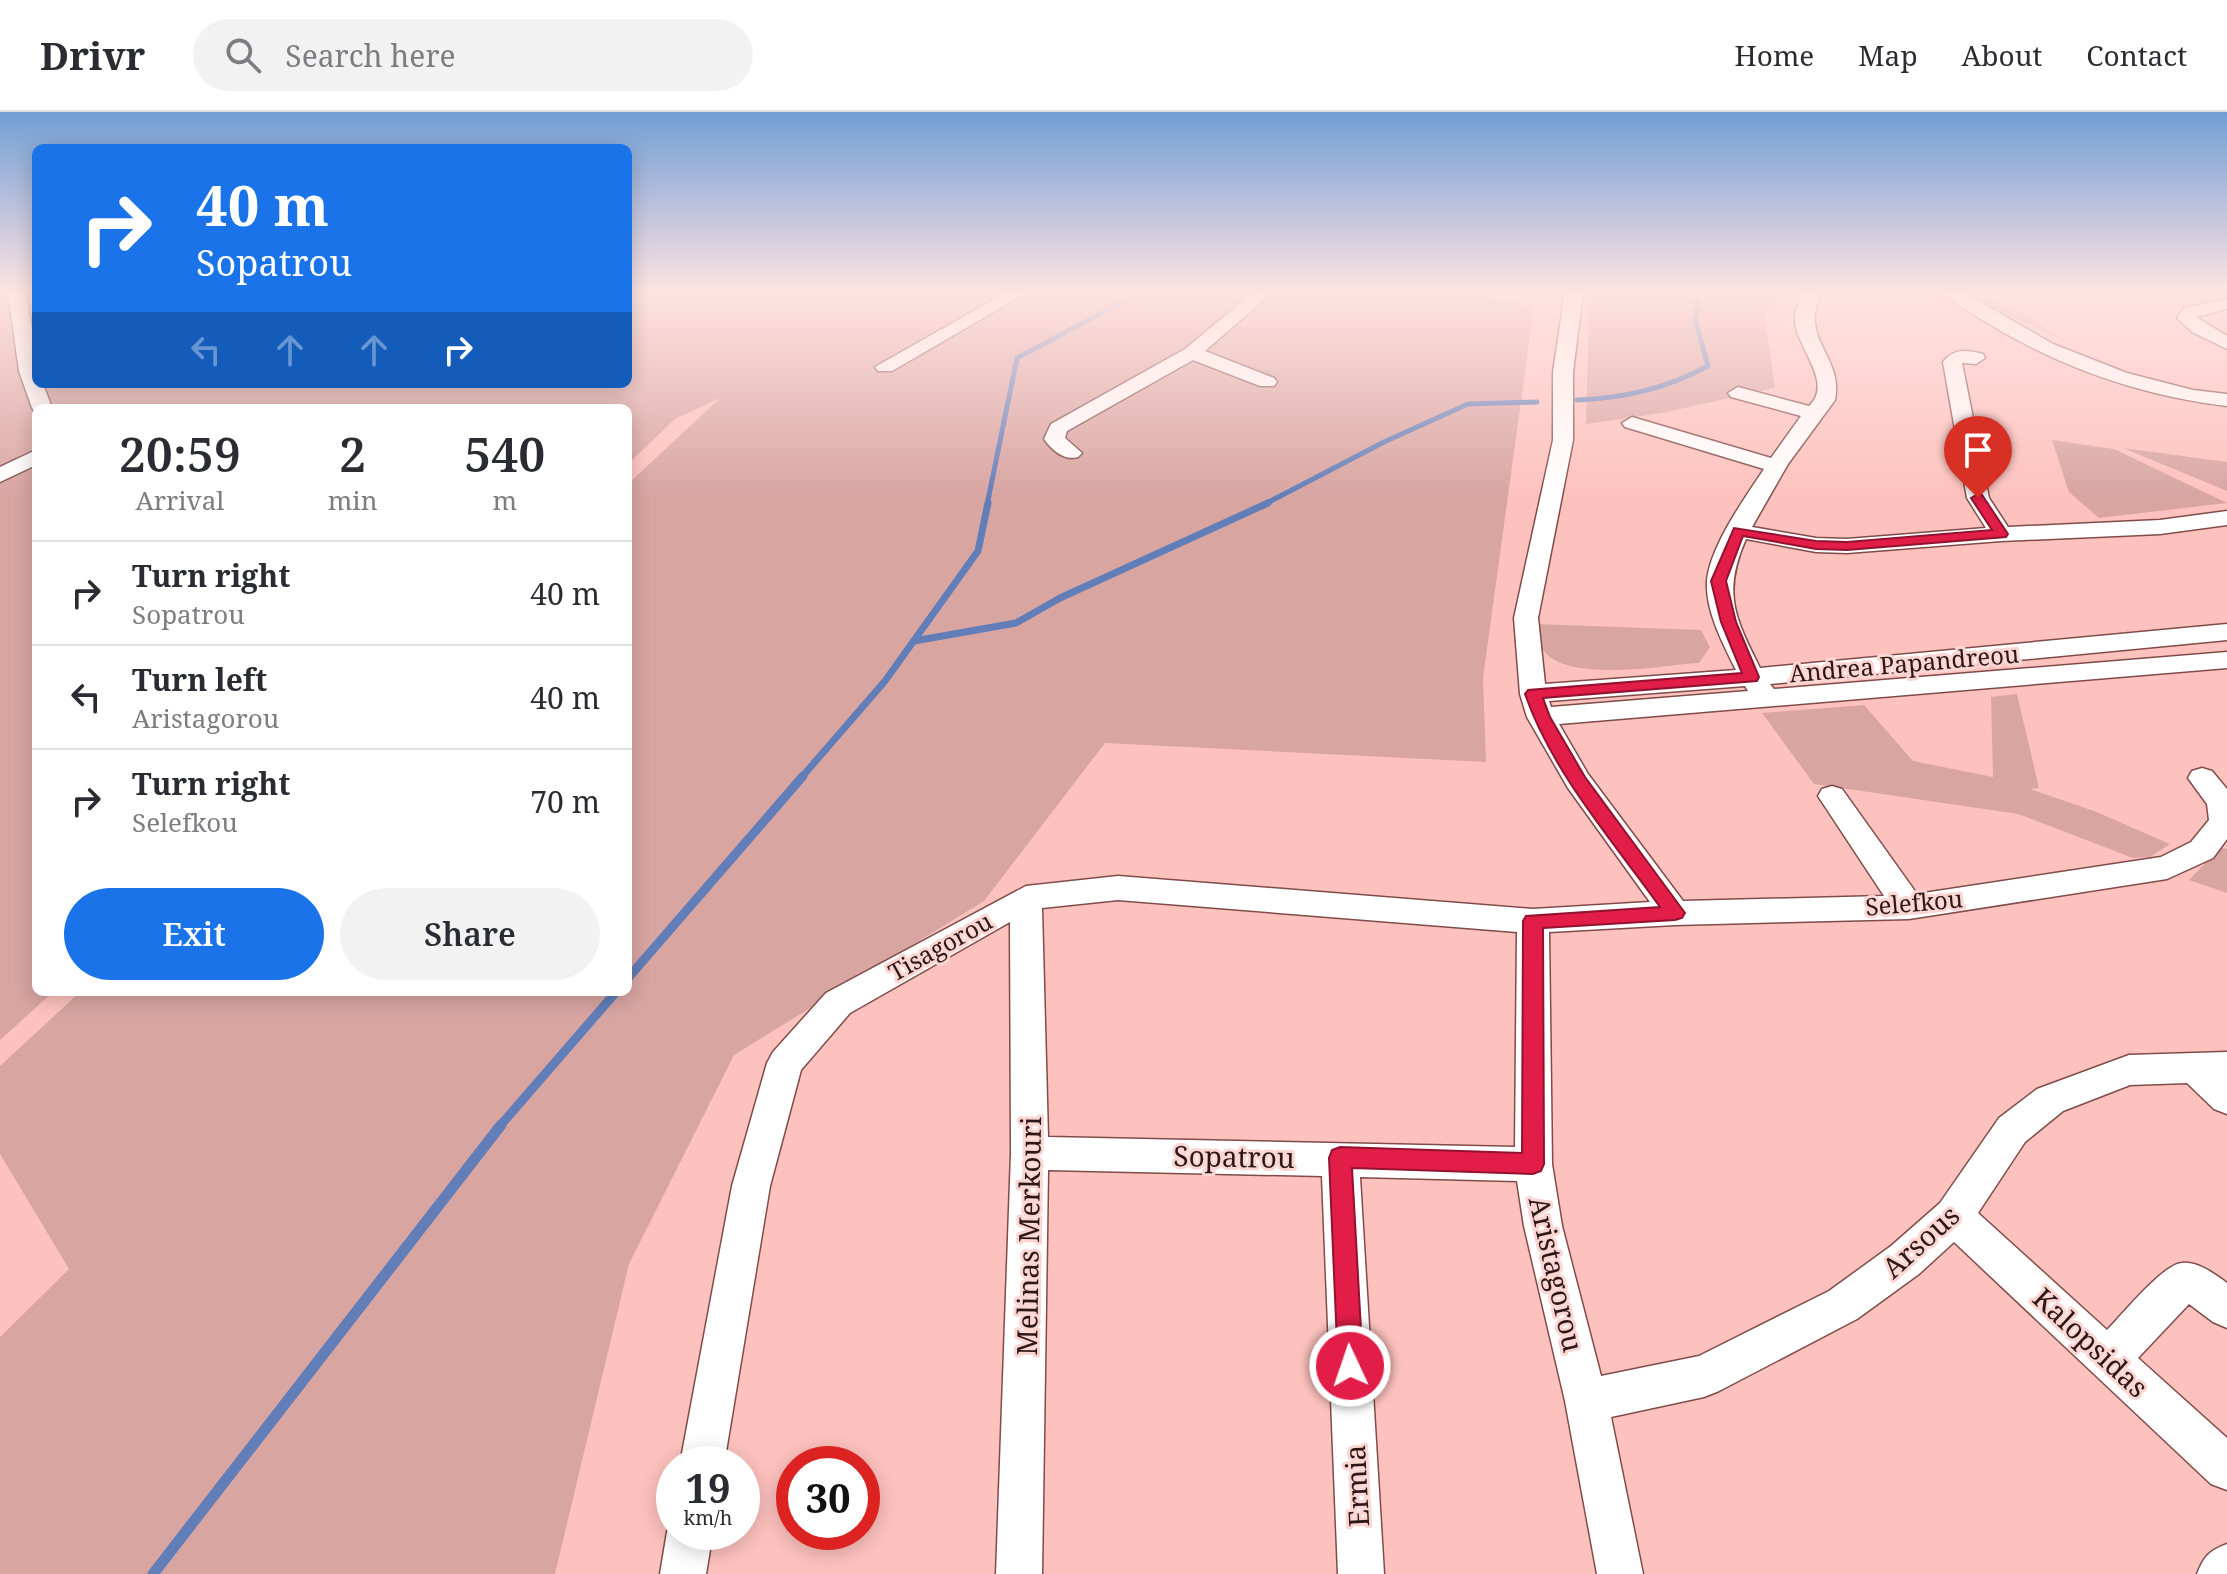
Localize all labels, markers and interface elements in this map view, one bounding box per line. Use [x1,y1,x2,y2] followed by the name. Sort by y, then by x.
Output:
[193,19,753,91] search box
[40,29,145,81] text: Drivr
[221,33,265,77] icon: search
[285,35,456,76] text: Search here
[1735,36,1814,74] text: Home
[1858,36,1918,74] text: Map
[1962,36,2042,74] text: About
[2086,36,2187,74] text: Contact
[196,166,329,242] text: 40 m
[64,176,168,280] icon: right
[196,238,352,287] text: Sopatrou
[184,328,228,372] icon: left
[268,328,312,372] icon: ahead
[352,328,396,372] icon: ahead
[436,328,480,372] icon: right
[1944,416,2012,498] pin
[119,421,241,486] text: 20:59
[339,421,366,486] text: 2
[464,421,545,486] text: 540
[1956,428,2000,472] icon: arrive
[135,482,224,518] text: Arrival
[328,482,377,518] text: min
[492,482,517,518] text: m
[132,555,290,596] text: Turn right
[64,571,108,615] icon: right
[530,573,600,614] text: 40 m
[132,596,245,632] text: Sopatrou
[1788,637,2020,689] street label: Andrea Papandreou
[132,659,267,700] text: Turn left
[64,675,108,719] icon: left
[530,677,600,718] text: 40 m
[132,700,279,736] text: Aristagorou
[132,763,290,804] text: Turn right
[64,779,108,823] icon: right
[530,781,600,822] text: 70 m
[132,804,238,840] text: Selefkou
[1864,881,1964,923] street label: Selefkou
[64,888,324,980] button: Exit
[340,888,600,980] button: Share
[882,904,998,988] street label: Tisagorou
[1007,1116,1049,1356] street label: Melinas Merkouri
[1173,1136,1295,1176] street label: Sopatrou
[1521,1193,1593,1356] street label: Aristagorou
[1873,1196,1967,1286] street label: Arsous
[2025,1279,2157,1405] street label: Kalopsidas
[1308,1324,1392,1408] position arrow
[1335,1444,1377,1528] street label: Ermia
[776,1446,880,1550] speed limit sign: 30
[685,1460,731,1515] text: 19
[683,1504,733,1531] text: km/h

